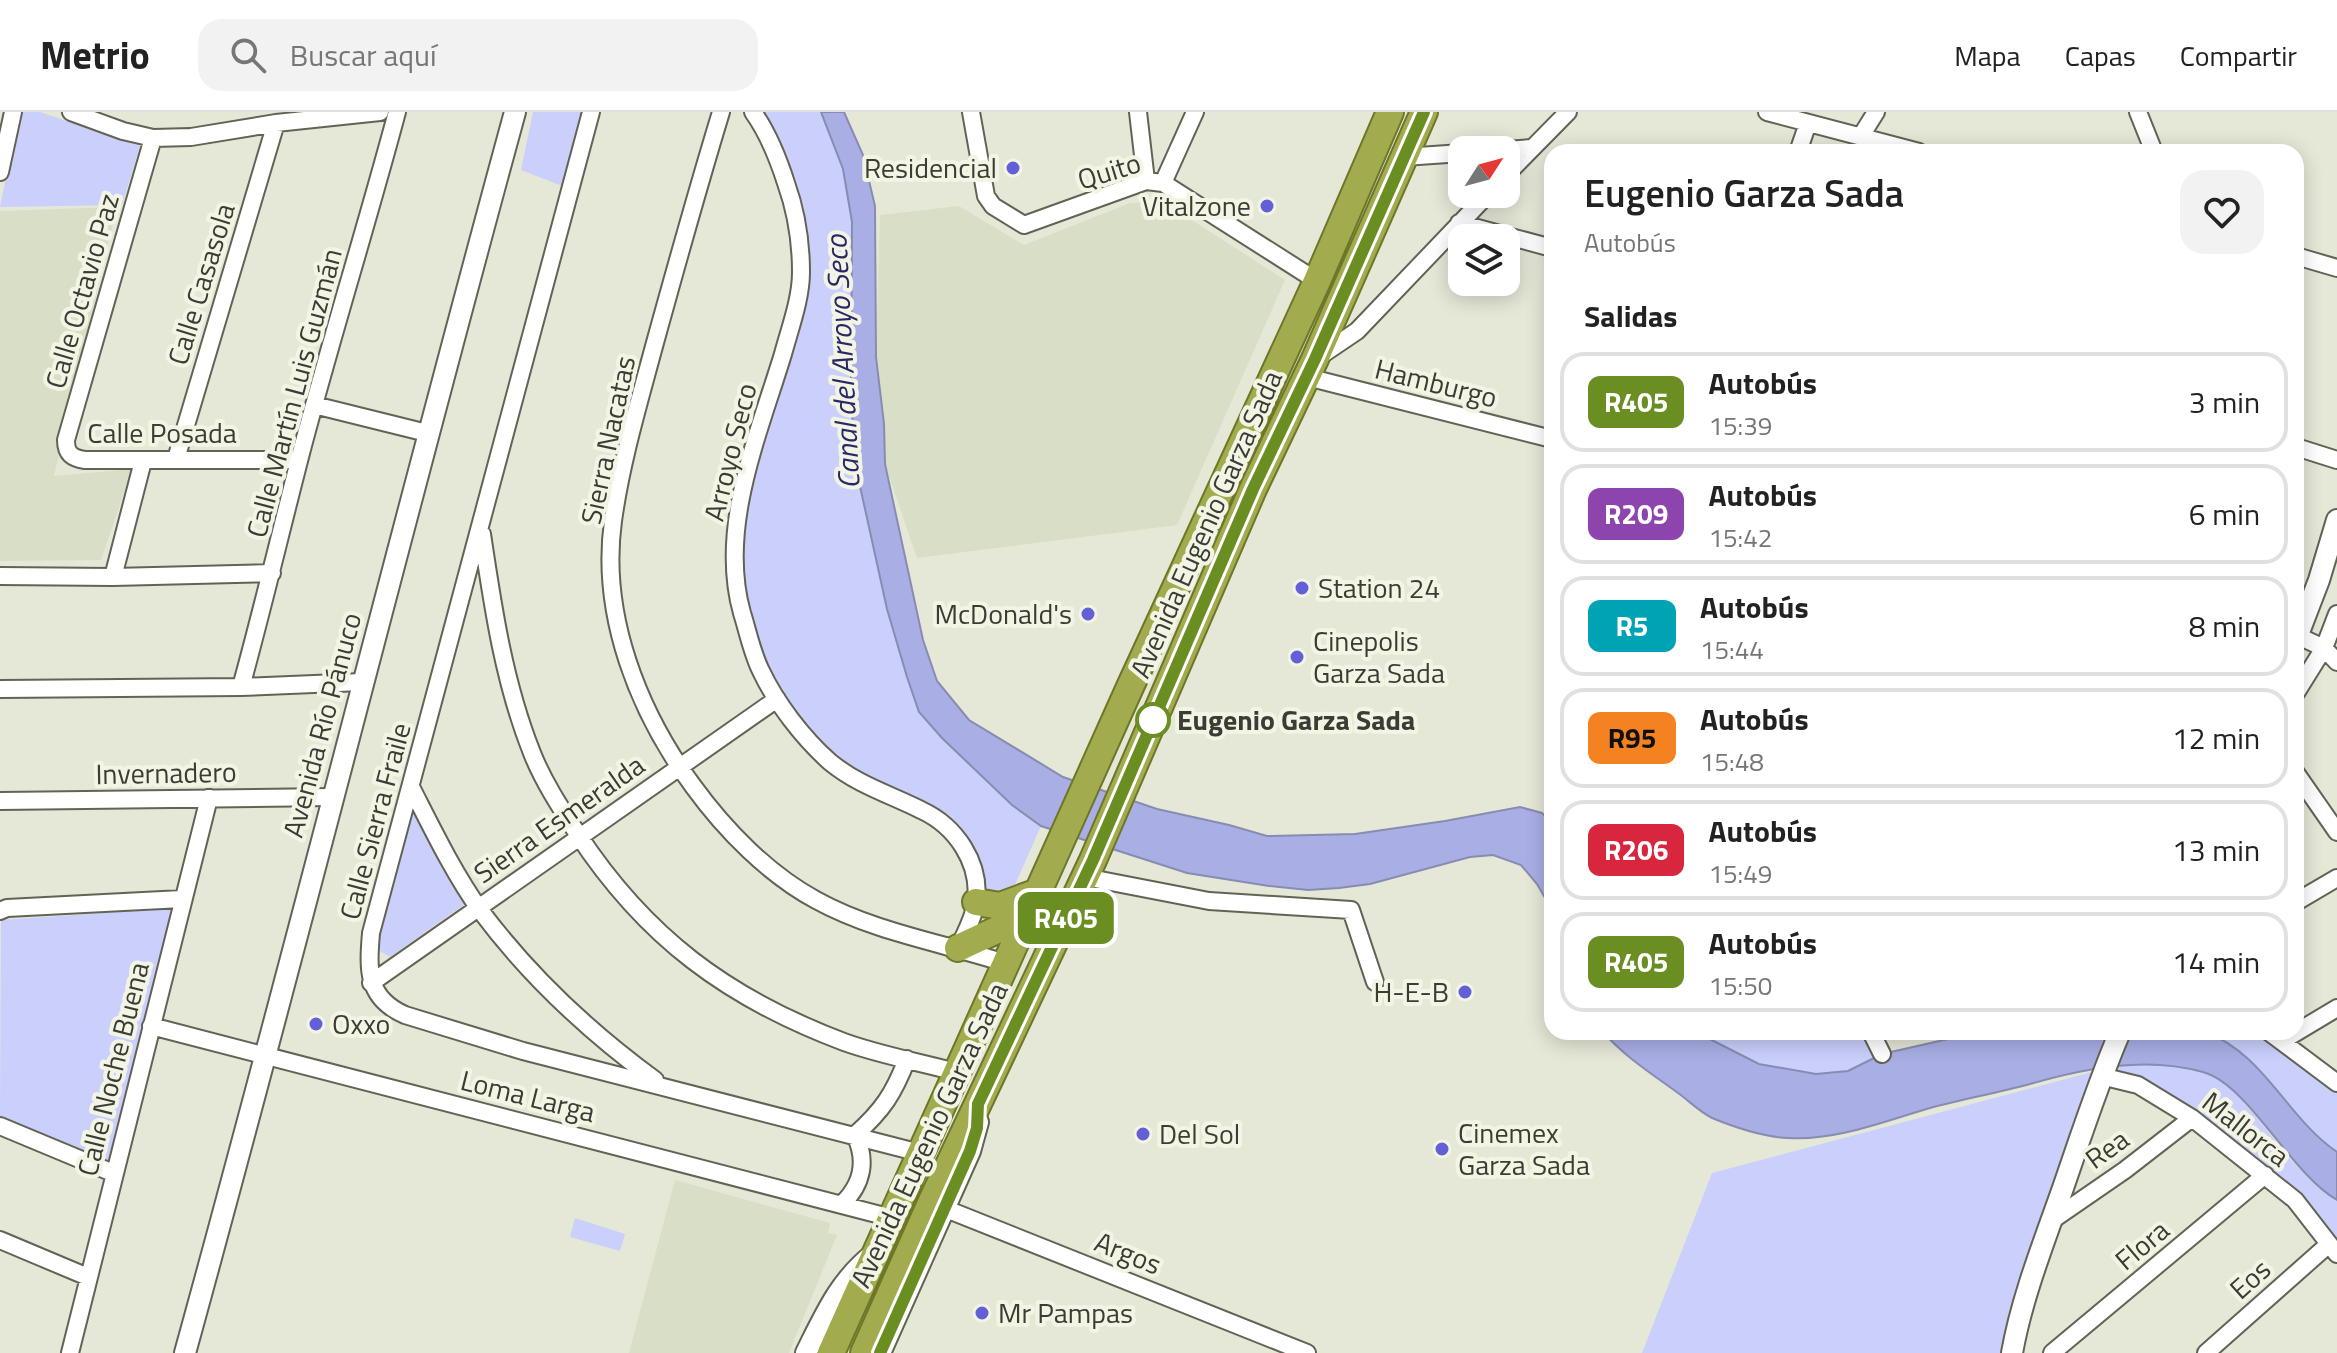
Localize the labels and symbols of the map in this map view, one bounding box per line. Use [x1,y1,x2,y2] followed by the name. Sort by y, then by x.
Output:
[1448,136,1520,208] north arrow
[1072,141,1146,200] street label: Quito
[864,146,997,189] place label: Residencial
[1004,159,1022,177] marker: Residencial
[1142,184,1251,227] place label: Vitalzone
[33,188,130,393] street label: Calle Octavio Paz
[1258,197,1276,215] marker: Vitalzone
[156,198,246,370] street label: Calle Casasola
[812,233,872,490] water label: Canal del Arroyo Seco
[234,244,353,542] street label: Calle Martín Luis Guzmán
[1370,347,1502,418] street label: Hamburgo
[569,352,646,528] street label: Sierra Nacatas
[1118,363,1293,684] street label: Avenida Eugenio Garza Sada
[692,378,767,525] street label: Arroyo Seco
[87,411,237,454] street label: Calle Posada
[1318,566,1440,609] place label: Station 24
[1293,579,1311,597] marker: Station 24
[935,592,1072,635] place label: McDonald's
[1079,605,1097,623] marker: McDonald's
[271,608,372,842] street label: Avenida Río Pánuco
[1313,619,1445,694] place label: Cinepolis Garza Sada
[1288,648,1306,666] marker: Cinepolis Garza Sada
[1177,698,1415,741] place label: Eugenio Garza Sada
[1136,703,1170,737] marker: Eugenio Garza Sada
[328,718,421,924] street label: Calle Sierra Fraile
[464,744,653,894] street label: Sierra Esmeralda
[95,750,237,795] street label: Invernadero
[1010,892,1122,944] line badge: R405
[65,957,160,1180] street label: Calle Noche Buena
[1373,970,1449,1013] place label: H-E-B
[839,975,1018,1295] street label: Avenida Eugenio Garza Sada
[1456,983,1474,1001] marker: H-E-B
[332,1002,390,1045] place label: Oxxo
[307,1015,325,1033] marker: Oxxo
[456,1058,600,1133] street label: Loma Larga
[2193,1081,2299,1177] street label: Mallorca
[1458,1111,1590,1186] place label: Cinemex Garza Sada
[1159,1112,1240,1155] place label: Del Sol
[2076,1118,2138,1179] street label: Rea
[1134,1125,1152,1143] marker: Del Sol
[1433,1140,1451,1158] marker: Cinemex Garza Sada
[2105,1209,2178,1280] street label: Flora
[1088,1220,1168,1285] street label: Argos
[2219,1248,2280,1309] street label: Eos
[998,1291,1133,1334] place label: Mr Pampas
[973,1304,991,1322] marker: Mr Pampas

